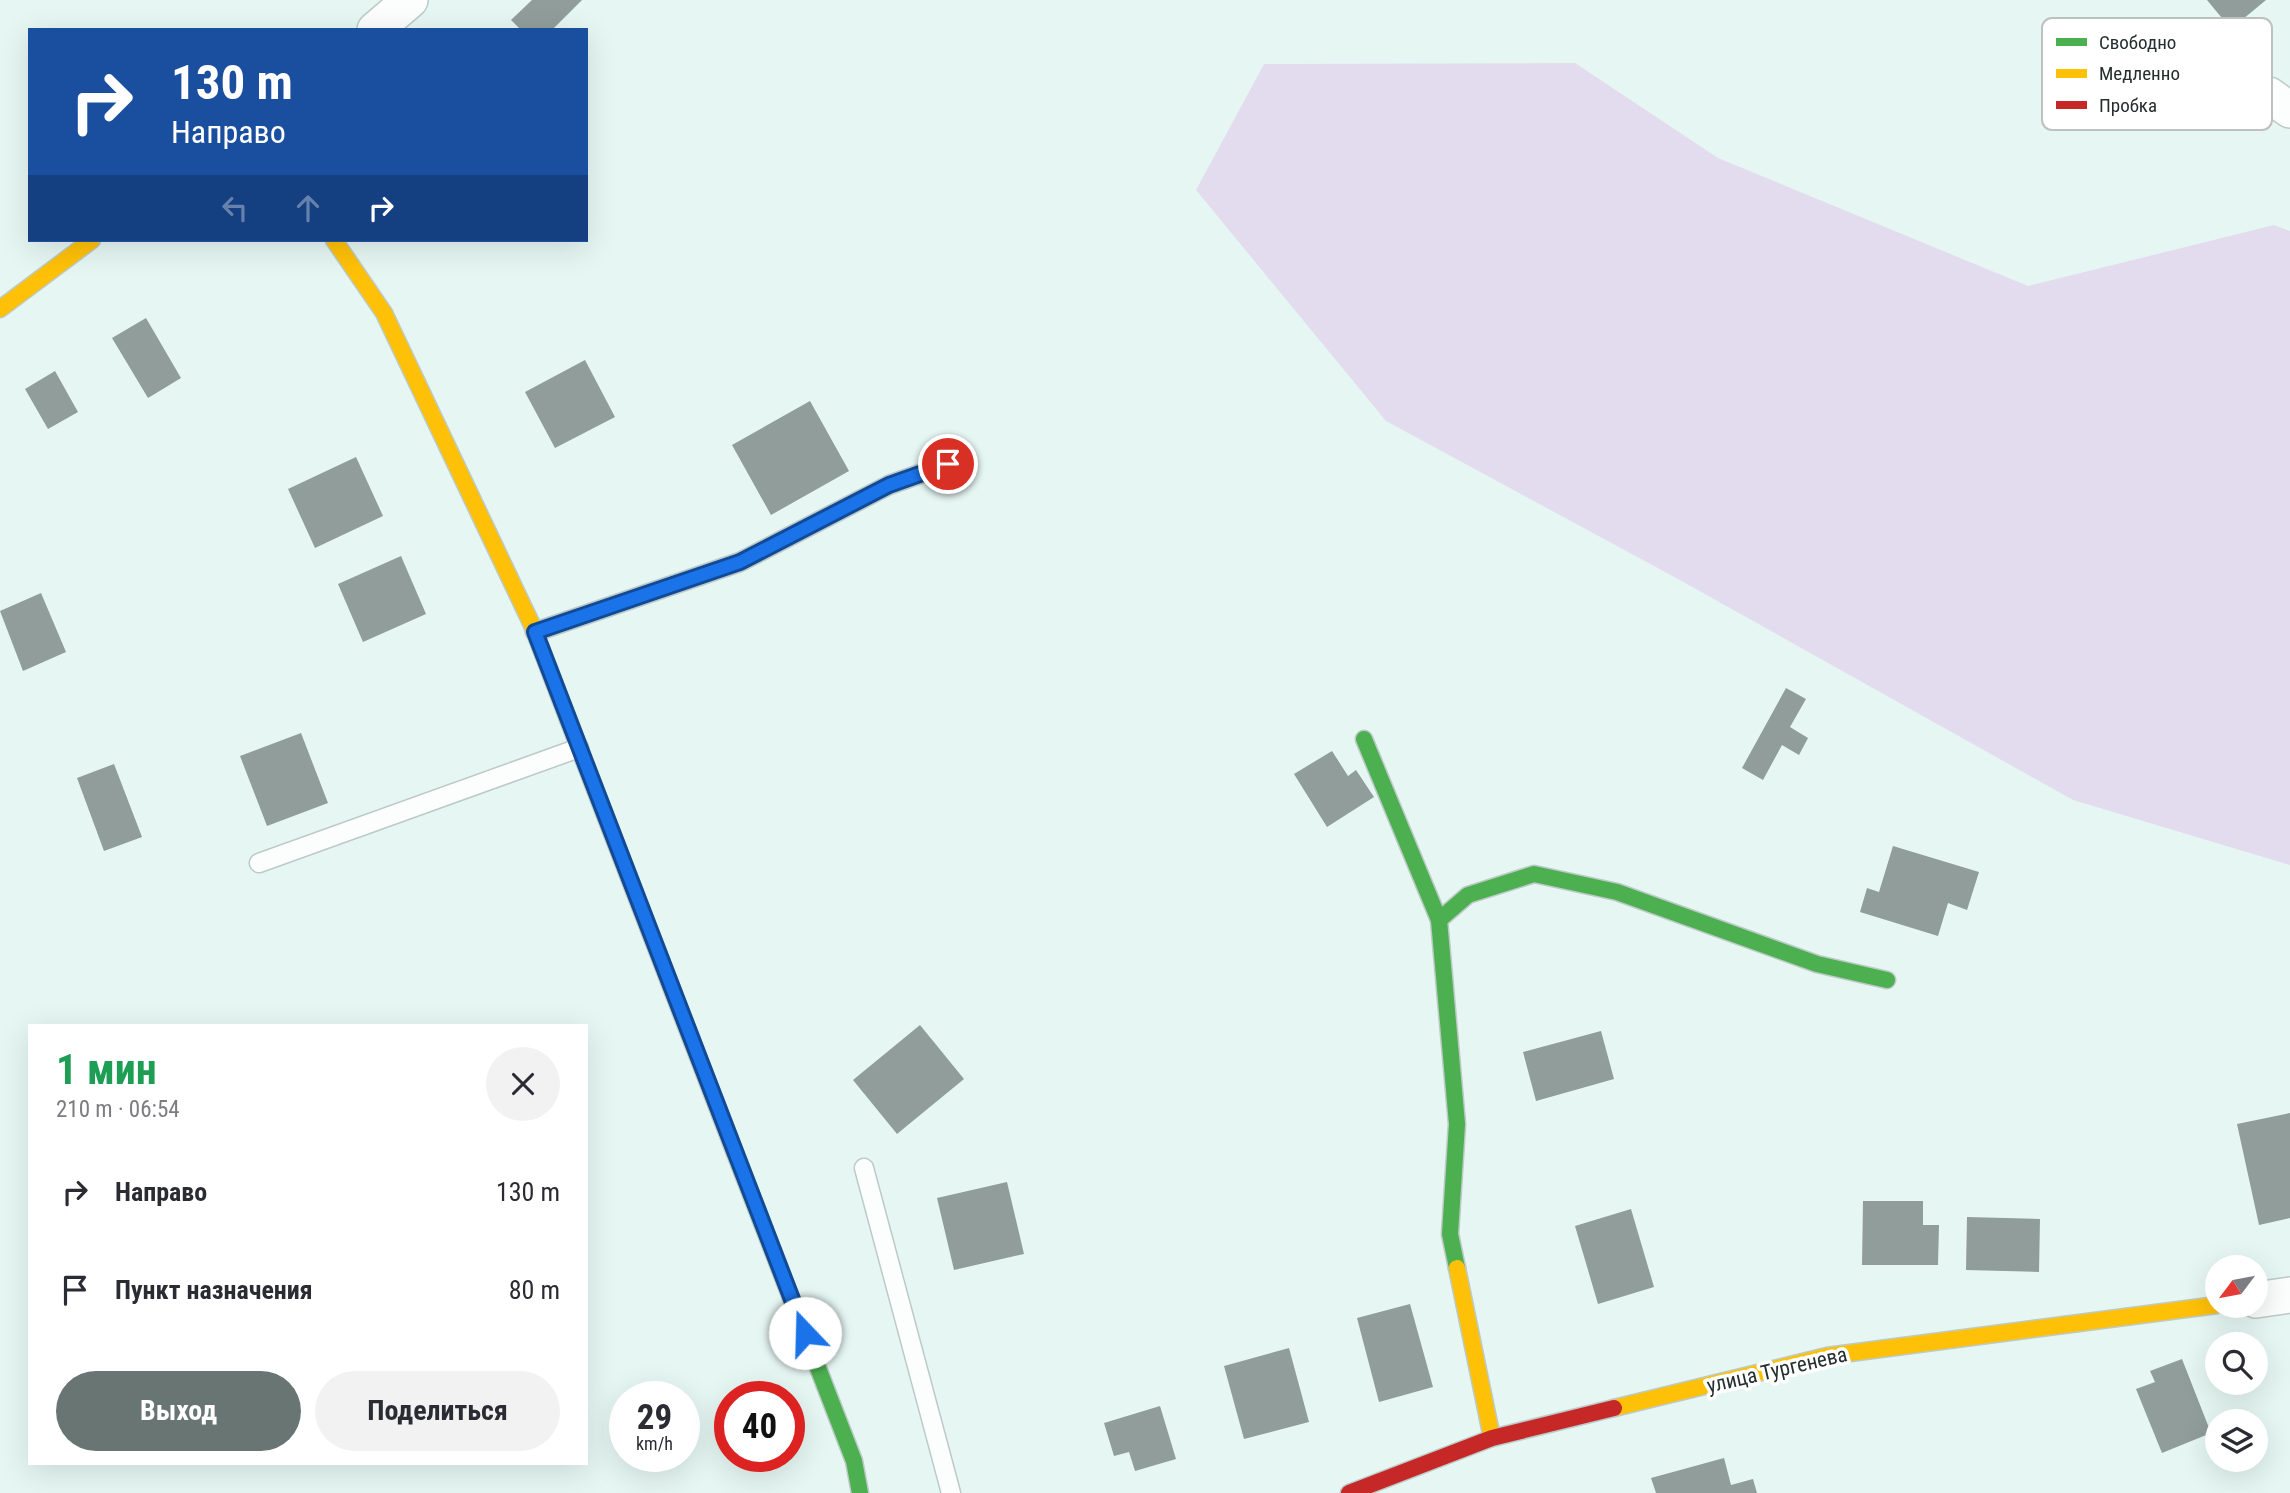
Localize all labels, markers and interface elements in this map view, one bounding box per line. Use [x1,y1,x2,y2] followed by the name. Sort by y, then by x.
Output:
[2042,18,2272,130] legend
[2099,31,2176,54] text: Свободно
[171,54,293,111] text: 130 m
[56,56,147,147] icon: right
[2099,62,2180,85] text: Медленно
[2099,94,2157,117] text: Пробка
[171,113,286,151] text: Направо
[216,189,254,227] icon: left
[289,189,327,227] icon: ahead
[362,189,400,227] icon: right
[918,434,978,494] pin
[929,445,967,483] icon: arrive
[56,1045,157,1094] text: 1 мин
[486,1047,560,1121] button: close
[56,1096,180,1123] text: 210 m · 06:54
[56,1173,94,1211] icon: right
[115,1177,207,1207] text: Направо
[496,1177,560,1207] text: 130 m
[2205,1255,2268,1318] north arrow
[2205,1255,2268,1472] map controls
[56,1271,94,1309] icon: arrive
[115,1275,313,1305] text: Пункт назначения
[509,1275,560,1305] text: 80 m
[768,1296,842,1370] position arrow
[2205,1332,2268,1395] button: search
[1705,1342,1849,1398] street label: улица Тургенева
[56,1371,301,1451] button: Выход
[315,1371,560,1451] button: Поделиться
[714,1381,805,1472] speed limit sign: 40
[637,1397,672,1438] text: 29
[2205,1409,2268,1472] button: layers
[636,1433,673,1454] text: km/h

